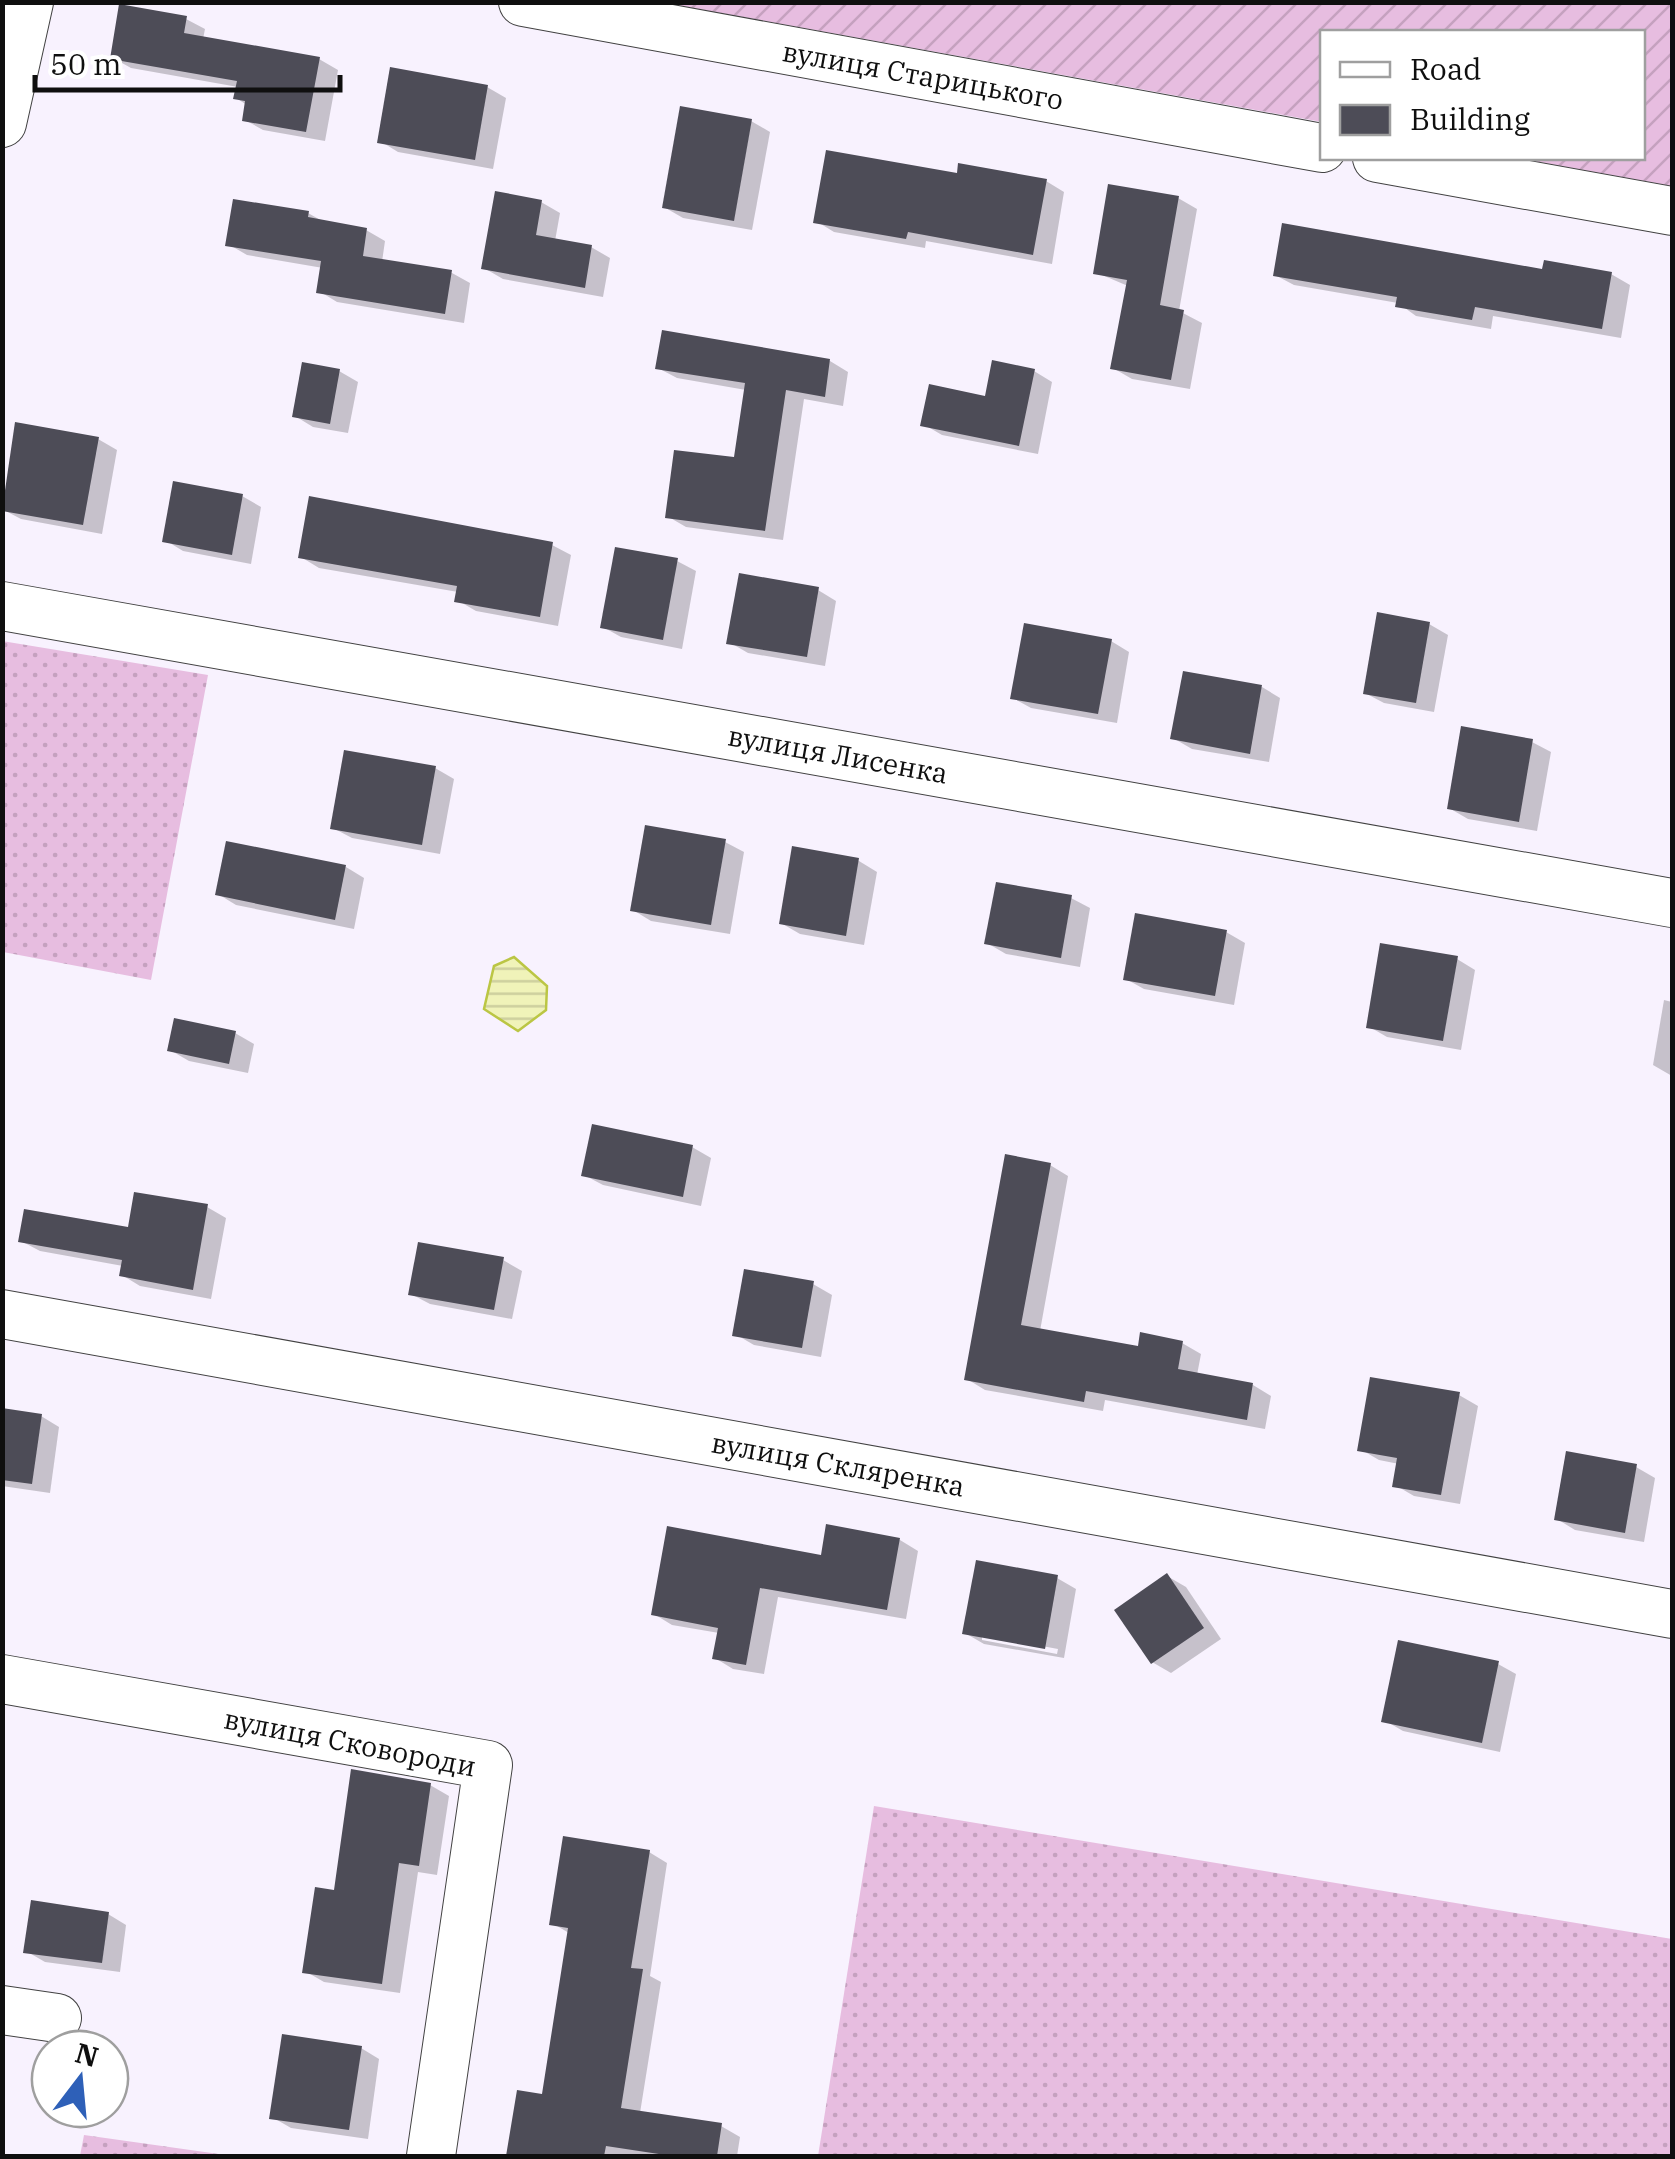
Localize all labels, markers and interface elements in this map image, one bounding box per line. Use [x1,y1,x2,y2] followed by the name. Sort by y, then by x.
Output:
[35,30,340,92] scale bar
[1320,30,1645,160] legend
[780,32,1066,118] street label: вулиця Старицького
[50,44,122,83] text: 50 m
[1410,49,1482,88] text: Road
[1410,99,1530,138] text: Building
[725,716,951,792] street label: вулиця Лисенка
[709,1424,967,1504] street label: вулиця Скляренка
[221,1699,479,1785] street label: вулиця Сковороди
[30,2029,130,2129] north arrow
[71,2034,103,2075] text: N

